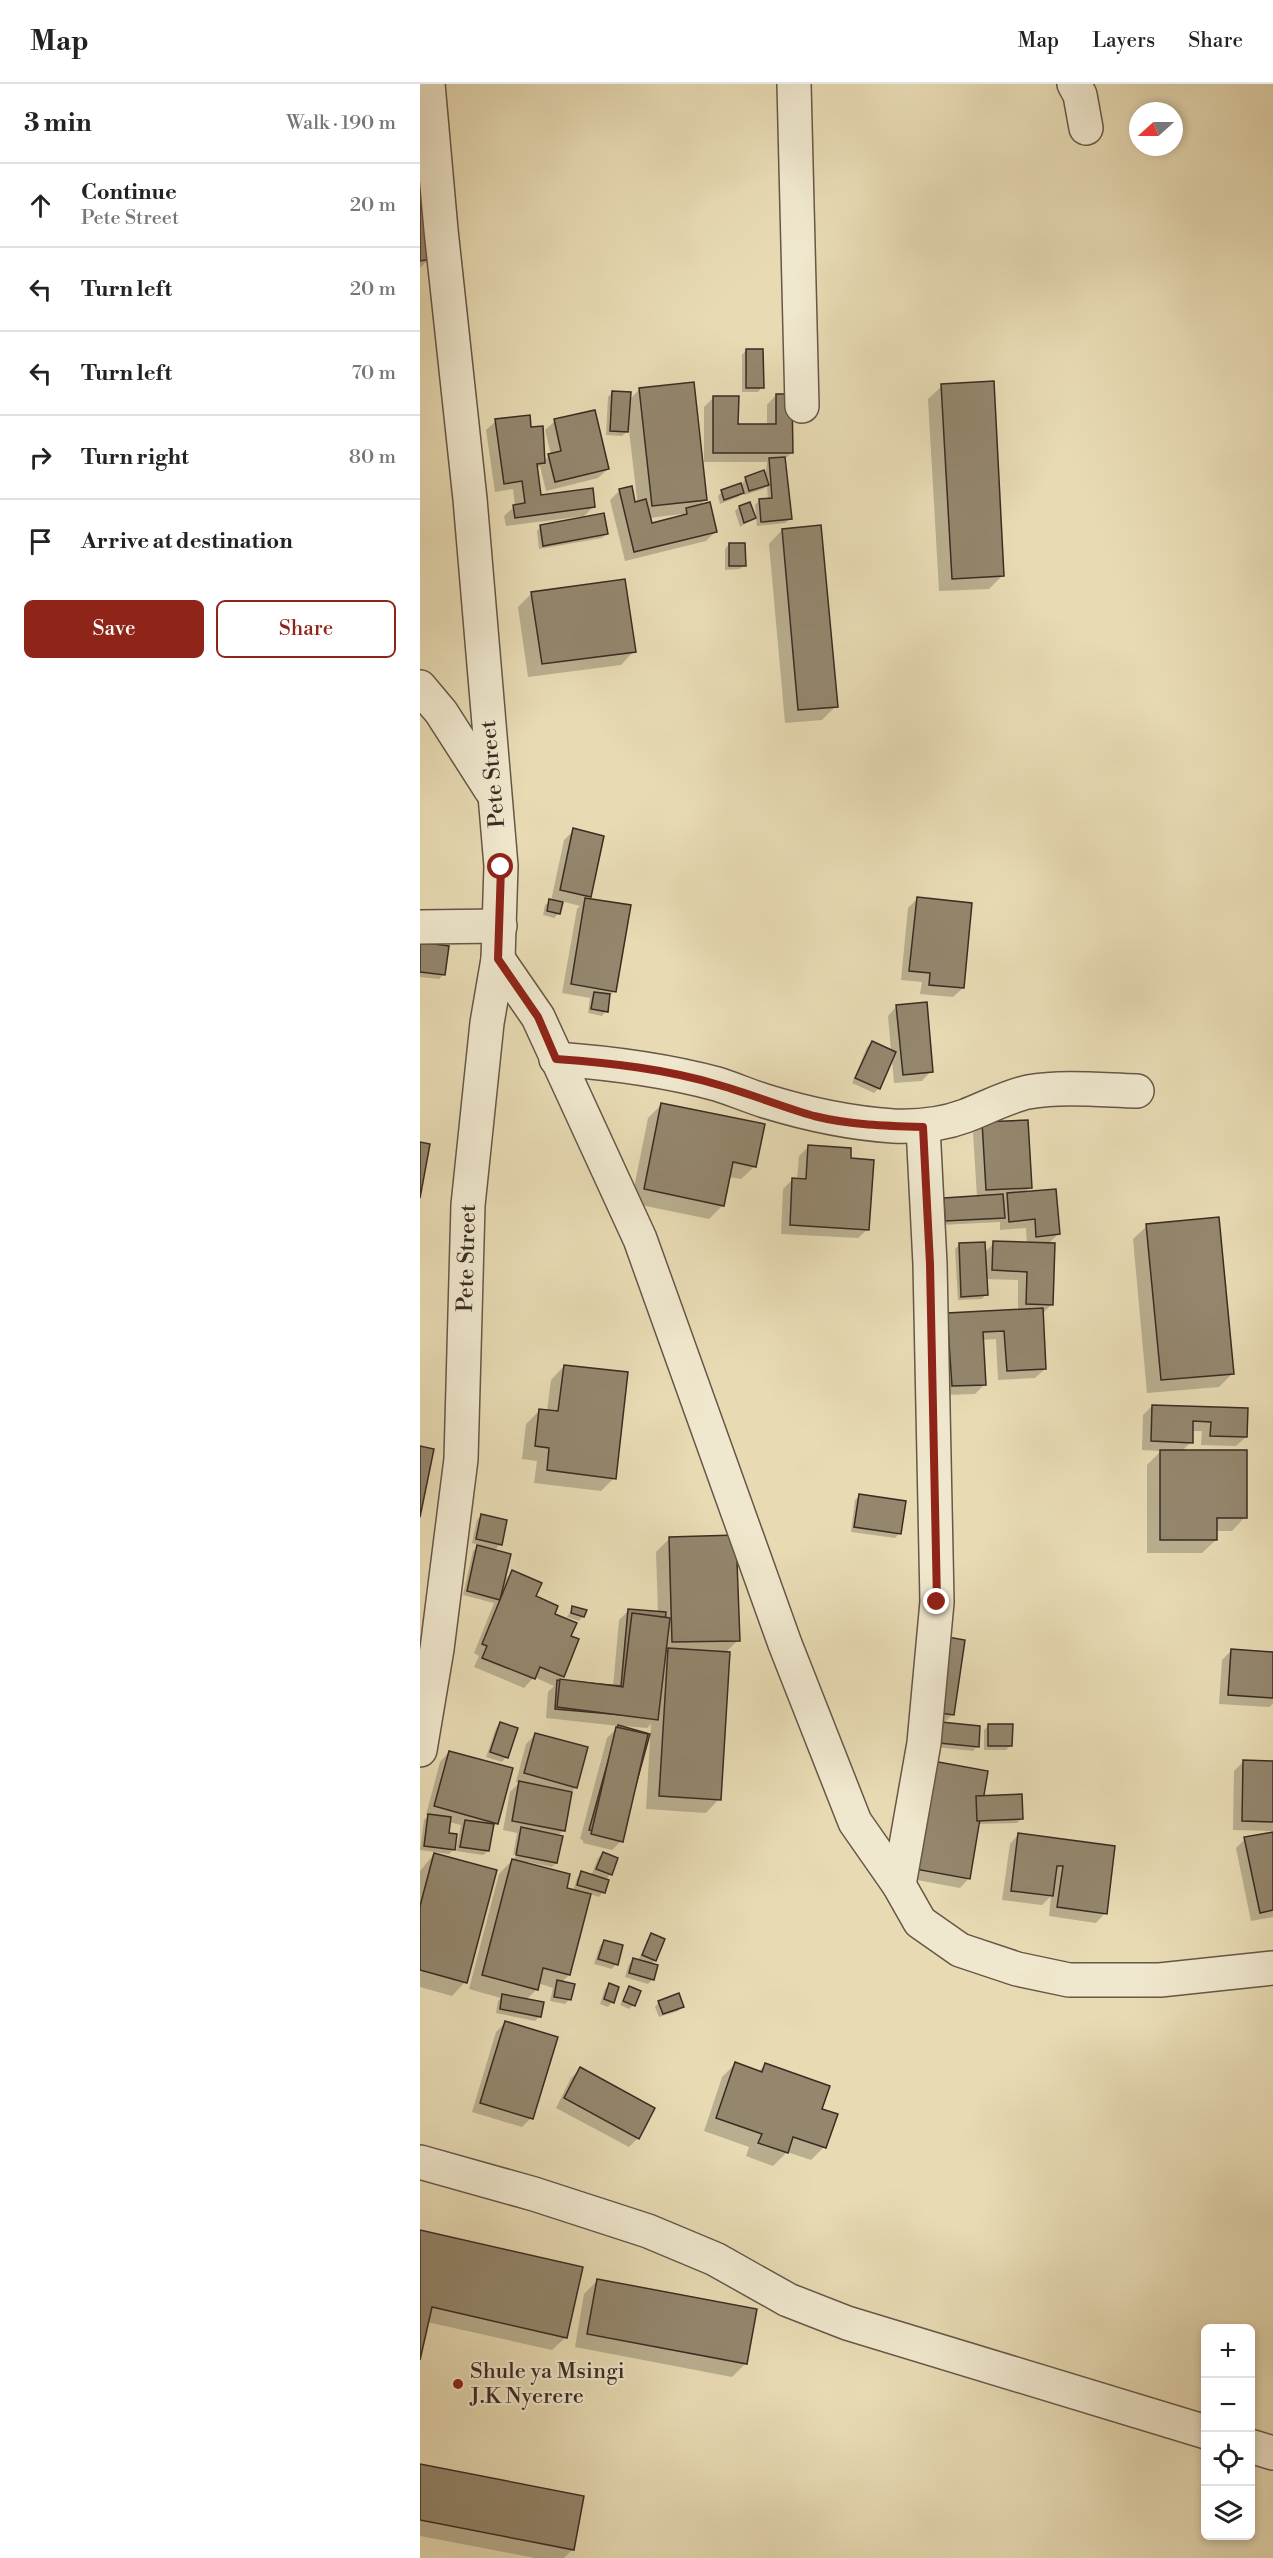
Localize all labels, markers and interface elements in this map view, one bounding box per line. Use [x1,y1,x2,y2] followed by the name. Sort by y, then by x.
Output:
[30,24,89,59] text: Map
[1018,28,1059,54] text: Map
[1092,28,1155,54] text: Layers
[1188,28,1243,54] text: Share
[1129,102,1183,156] north arrow
[24,107,92,139] text: 3 min
[286,111,396,136] text: Walk · 190 m
[81,179,177,206] text: Continue
[24,189,57,222] icon: ahead
[350,193,396,218] text: 20 m
[81,206,179,231] text: Pete Street
[24,273,57,306] icon: left
[81,276,172,303] text: Turn left
[350,277,396,302] text: 20 m
[24,357,57,390] icon: left
[81,360,172,387] text: Turn left
[352,361,396,386] text: 70 m
[24,441,57,474] icon: right
[81,444,189,471] text: Turn right
[349,445,396,470] text: 80 m
[24,525,57,558] icon: arrive
[81,528,293,555] text: Arrive at destination
[24,600,204,658] button: Save
[216,600,396,658] button: Share
[475,719,511,829] street label: Pete Street
[487,853,513,879] route start
[452,1204,482,1312] street label: Pete Street
[923,1588,949,1614] route end
[1201,2324,1255,2540] map controls
[1201,2324,1255,2378] button: +
[469,2358,625,2410] place label: Shule ya Msingi J.K Nyerere
[451,2377,465,2391] marker: Shule ya Msingi J.K Nyerere
[1201,2378,1255,2432] button: −
[1201,2432,1255,2486] button: locate
[1201,2486,1255,2540] button: layers

